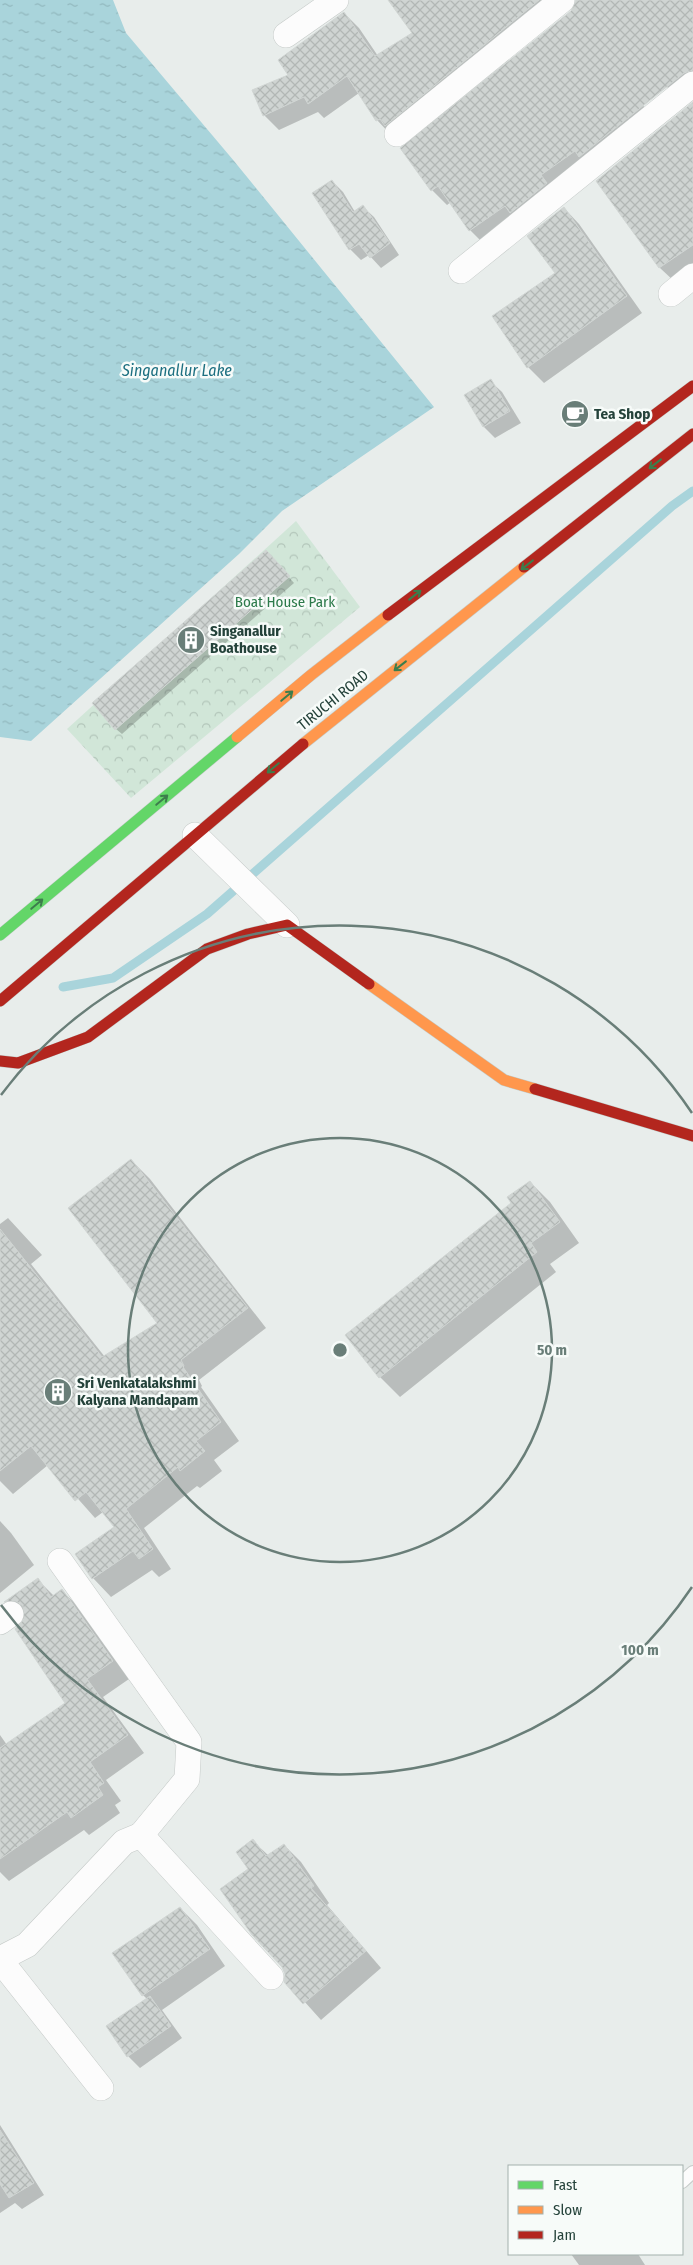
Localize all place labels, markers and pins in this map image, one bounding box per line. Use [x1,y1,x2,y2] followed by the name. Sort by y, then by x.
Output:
[560,399,590,429] cafe icon: Tea Shop
[594,405,650,423] place label: Tea Shop
[210,622,281,657] place label: Singanallur Boathouse
[176,625,206,655] building icon: Singanallur Boathouse
[331,1341,349,1359] centre of rings
[77,1374,198,1409] place label: Sri Venkatalakshmi Kalyana Mandapam
[43,1377,73,1407] building icon: Sri Venkatalakshmi Kalyana Mandapam

